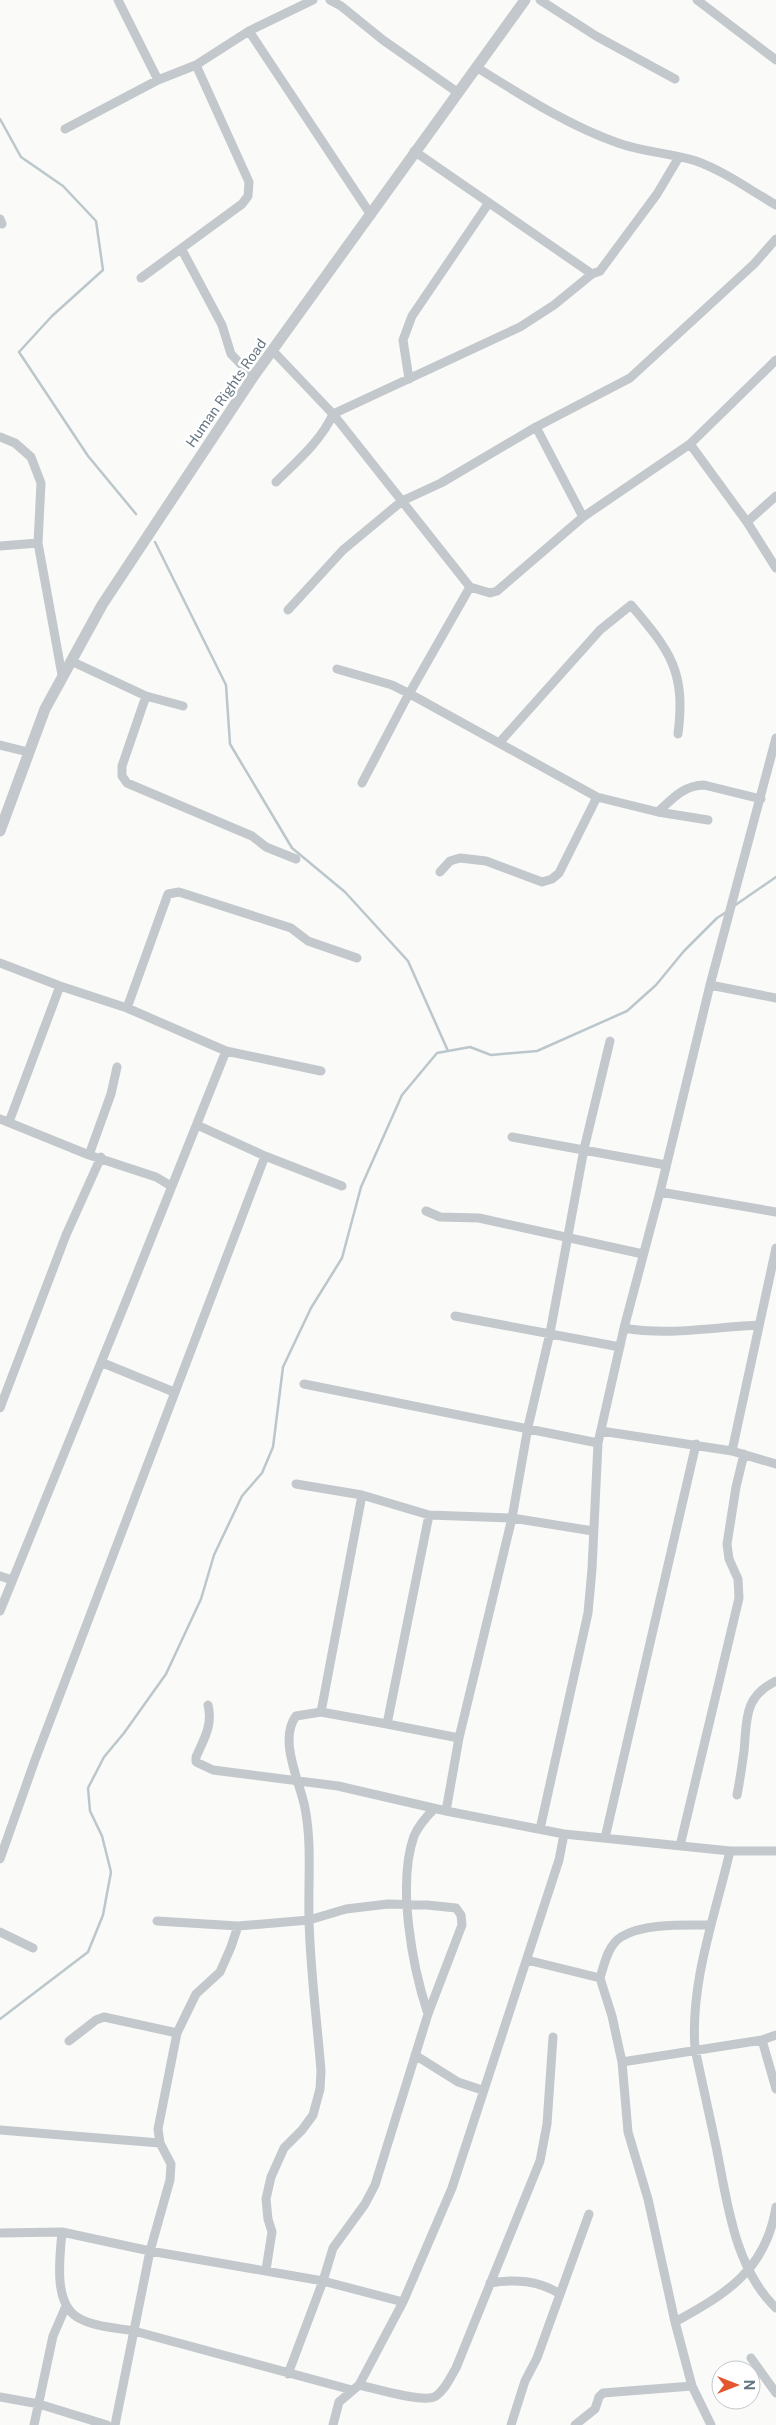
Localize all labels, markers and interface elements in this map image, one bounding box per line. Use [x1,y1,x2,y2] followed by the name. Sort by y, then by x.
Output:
[183,336,269,450] street label: Human Rights Road
[711,2360,761,2410] north arrow
[741,2380,757,2390] text: N

